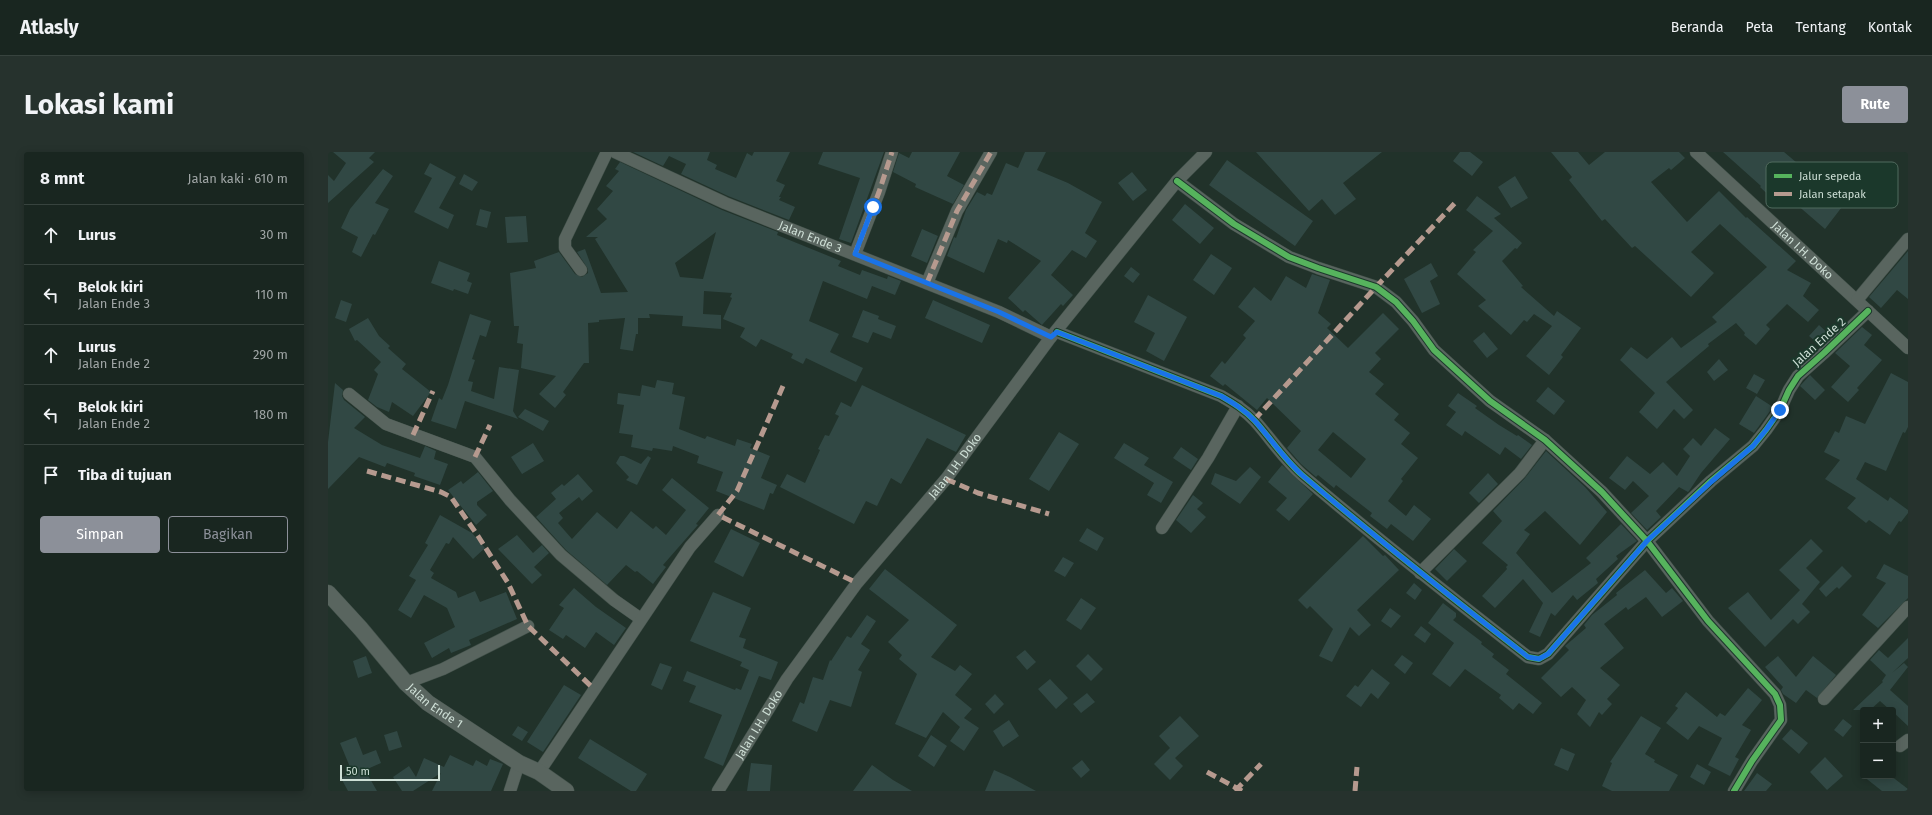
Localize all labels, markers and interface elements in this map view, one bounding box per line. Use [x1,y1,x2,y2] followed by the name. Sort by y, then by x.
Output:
[20,16,79,39] text: Atlasly
[1671,19,1724,36] text: Beranda
[1746,19,1773,36] text: Peta
[1795,19,1846,36] text: Tentang
[1868,19,1912,36] text: Kontak
[1842,86,1908,123] button: Rute
[24,88,174,121] text: Lokasi kami
[1766,162,1898,208] legend
[40,168,85,189] text: 8 mnt
[1799,170,1861,183] text: Jalur sepeda
[188,171,288,186] text: Jalan kaki · 610 m
[1799,188,1866,201] text: Jalan setapak
[864,198,882,216] route start
[777,218,844,256] street label: Jalan Ende 3
[1769,219,1836,282] street label: Jalan I.H. Doko
[40,224,62,246] icon: ahead
[78,226,116,244] text: Lurus
[260,227,288,242] text: 30 m
[78,278,143,296] text: Belok kiri
[40,284,62,306] icon: left
[255,287,288,302] text: 110 m
[78,296,150,311] text: Jalan Ende 3
[1790,315,1848,369] street label: Jalan Ende 2
[78,338,116,356] text: Lurus
[40,344,62,366] icon: ahead
[253,347,288,362] text: 290 m
[78,356,150,371] text: Jalan Ende 2
[78,398,143,416] text: Belok kiri
[1771,401,1789,419] route end
[40,404,62,426] icon: left
[253,407,288,422] text: 180 m
[78,416,150,431] text: Jalan Ende 2
[925,430,984,502] street label: Jalan I.H. Doko
[40,464,62,486] icon: arrive
[78,466,172,484] text: Tiba di tujuan
[40,516,160,553] button: Simpan
[168,516,288,553] button: Bagikan
[404,680,465,731] street label: Jalan Ende 1
[732,687,786,762] street label: Jalan I.H. Doko
[1860,707,1896,779] map controls
[1860,707,1896,743] button: +
[1860,743,1896,779] button: −
[340,763,440,782] scale bar
[346,765,370,778] text: 50 m

